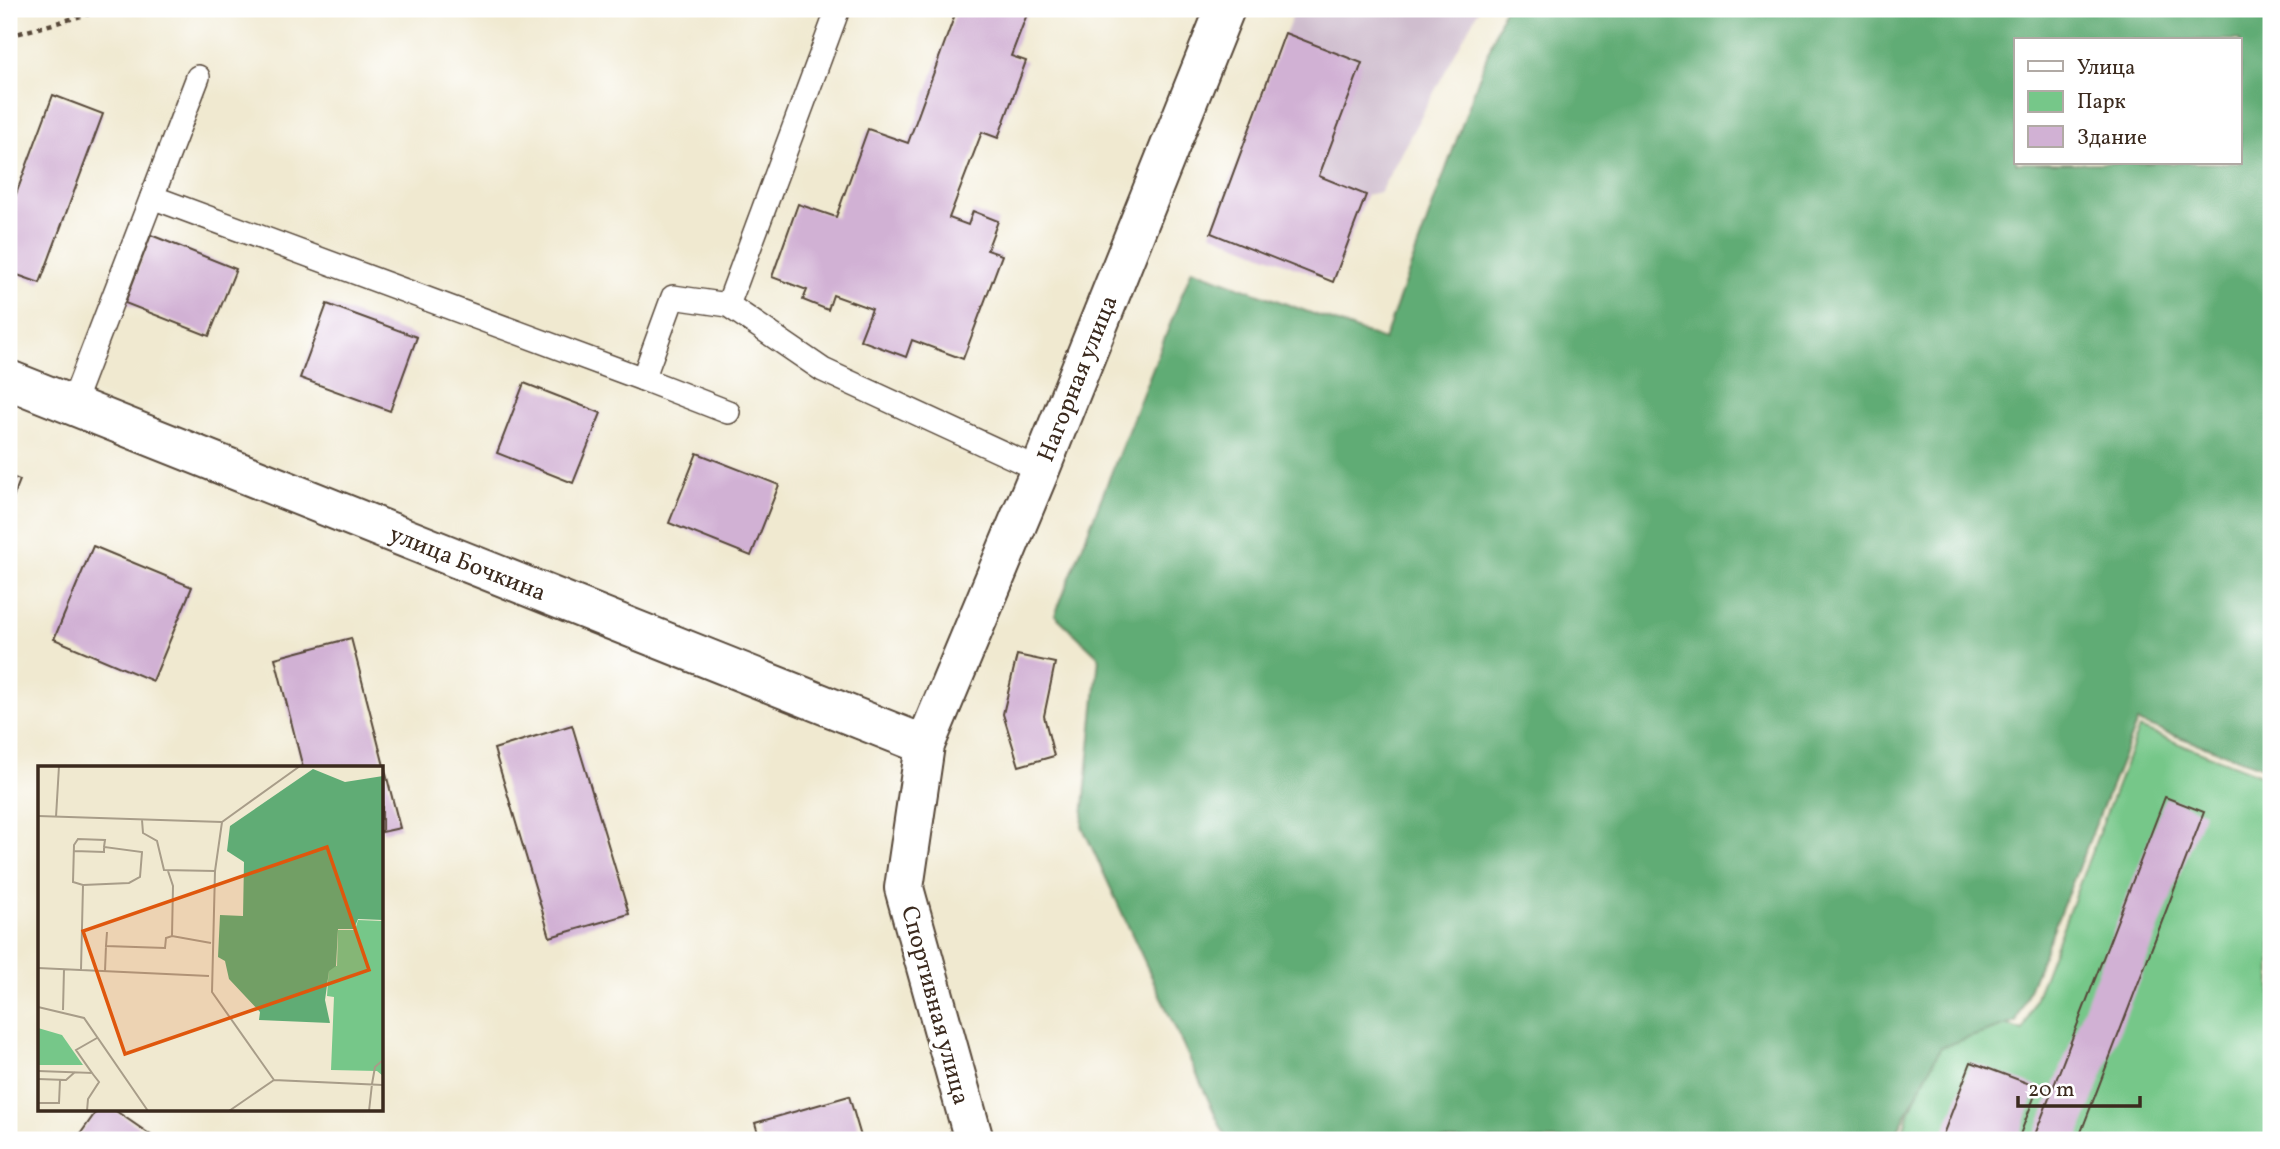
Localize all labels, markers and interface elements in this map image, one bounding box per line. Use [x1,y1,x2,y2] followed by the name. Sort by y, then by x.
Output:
[2014,38,2242,164] legend
[2077,54,2135,83] text: Улица
[2077,88,2126,117] text: Парк
[2077,124,2147,153] text: Здание
[1030,291,1127,467] street label: Нагорная улица
[384,518,551,611] street label: улица Бочкина
[38,766,383,1110] inset map
[891,902,977,1109] street label: Спортивная улица
[2018,1065,2140,1109] scale bar
[2028,1076,2074,1105] text: 20 m

